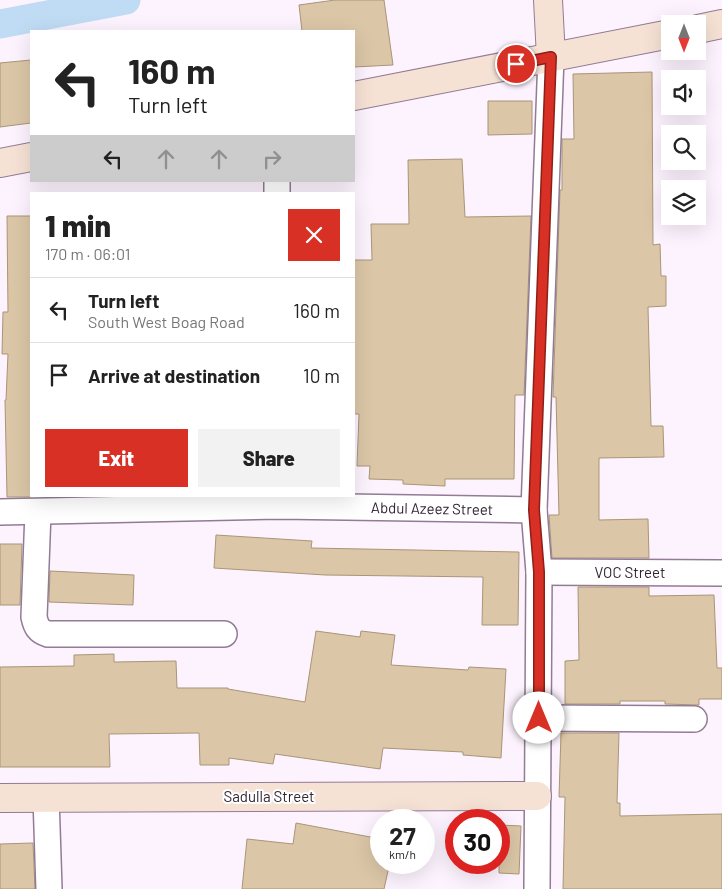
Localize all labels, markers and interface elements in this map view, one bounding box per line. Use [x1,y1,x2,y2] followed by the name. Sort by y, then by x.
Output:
[661,15,706,60] north arrow
[661,15,706,225] map controls
[495,43,537,85] pin
[128,49,215,91] text: 160 m
[45,50,110,115] icon: left
[502,50,530,78] icon: arrive
[661,70,706,115] button: sound
[128,91,208,117] text: Turn left
[661,125,706,170] button: search
[99,145,127,173] icon: left
[152,145,180,173] icon: ahead
[205,145,233,173] icon: ahead
[258,145,286,173] icon: right
[661,180,706,225] button: layers
[45,207,111,243] text: 1 min
[288,209,340,261] button: close
[45,244,130,263] text: 170 m · 06:01
[88,289,159,312] text: Turn left
[45,296,73,324] icon: left
[293,299,340,322] text: 160 m
[88,312,245,331] text: South West Boag Road
[45,361,73,389] icon: arrive
[88,364,260,387] text: Arrive at destination
[303,364,340,387] text: 10 m
[45,429,188,487] button: Exit
[198,429,340,487] button: Share
[371,498,493,518] street label: Abdul Azeez Street
[595,563,665,581] street label: VOC Street
[512,691,564,743] position arrow
[223,787,315,805] street label: Sadulla Street
[445,809,510,874] speed limit sign: 30
[389,820,416,850] text: 27
[389,847,416,861] text: km/h

